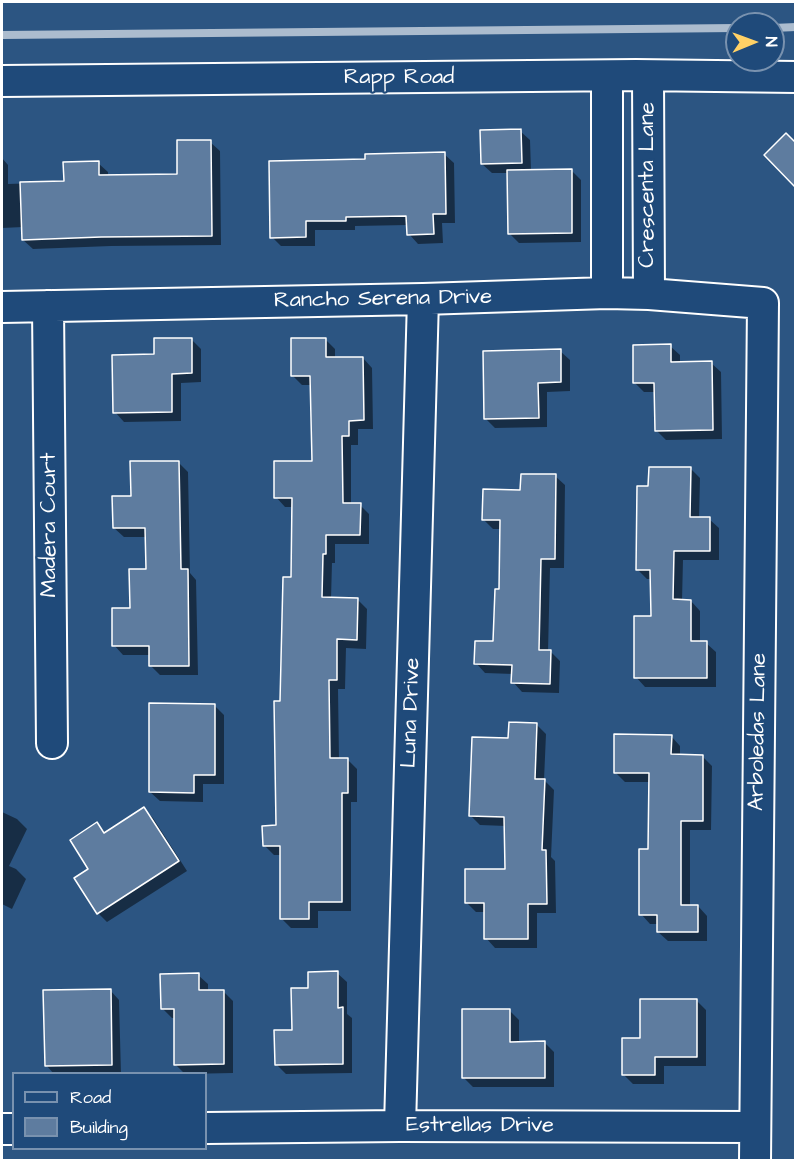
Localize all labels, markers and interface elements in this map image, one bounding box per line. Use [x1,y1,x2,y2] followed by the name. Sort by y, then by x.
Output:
[725,12,785,72] north arrow
[760,37,782,47] text: N
[344,65,454,91] street label: Rapp Road
[635,102,661,268] street label: Crescenta Lane
[274,285,492,315] street label: Rancho Serena Drive
[37,453,63,597] street label: Madera Court
[744,653,774,811] street label: Arboledas Lane
[397,657,427,769] street label: Luna Drive
[12,1072,207,1150] legend
[70,1085,111,1110] text: Road
[406,1113,554,1139] street label: Estrellas Drive
[70,1115,128,1140] text: Building

